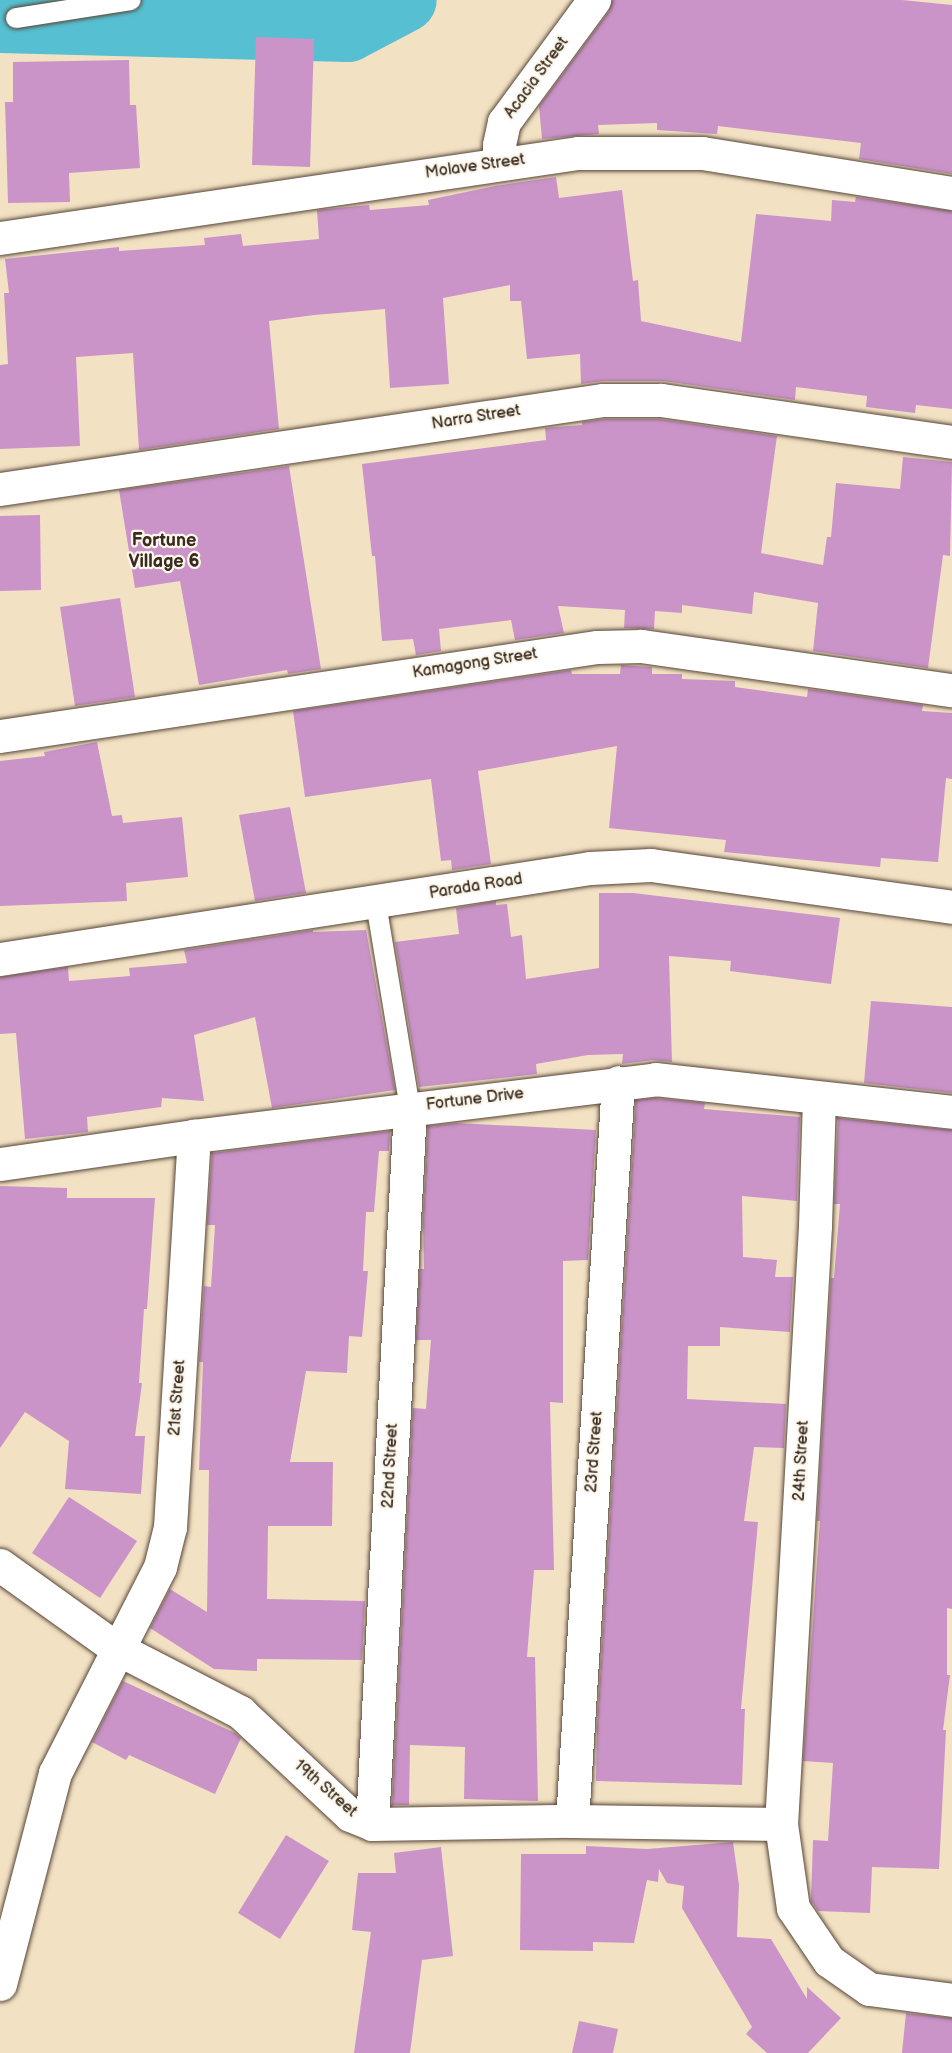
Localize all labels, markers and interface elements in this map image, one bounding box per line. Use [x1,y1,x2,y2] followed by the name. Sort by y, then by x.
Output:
[501,33,573,123] street label: Acacia Street
[424,150,526,184] street label: Molave Street
[430,402,522,434] street label: Narra Street
[129,531,199,574] district label: Fortune Village 6
[411,645,539,683] street label: Kamagong Street
[428,870,524,904] street label: Parada Road
[425,1084,525,1116] street label: Fortune Drive
[166,1359,190,1437] street label: 21st Street
[583,1411,607,1493] street label: 23rd Street
[790,1420,814,1502] street label: 24th Street
[379,1423,403,1509] street label: 22nd Street
[289,1756,361,1822] street label: 19th Street

